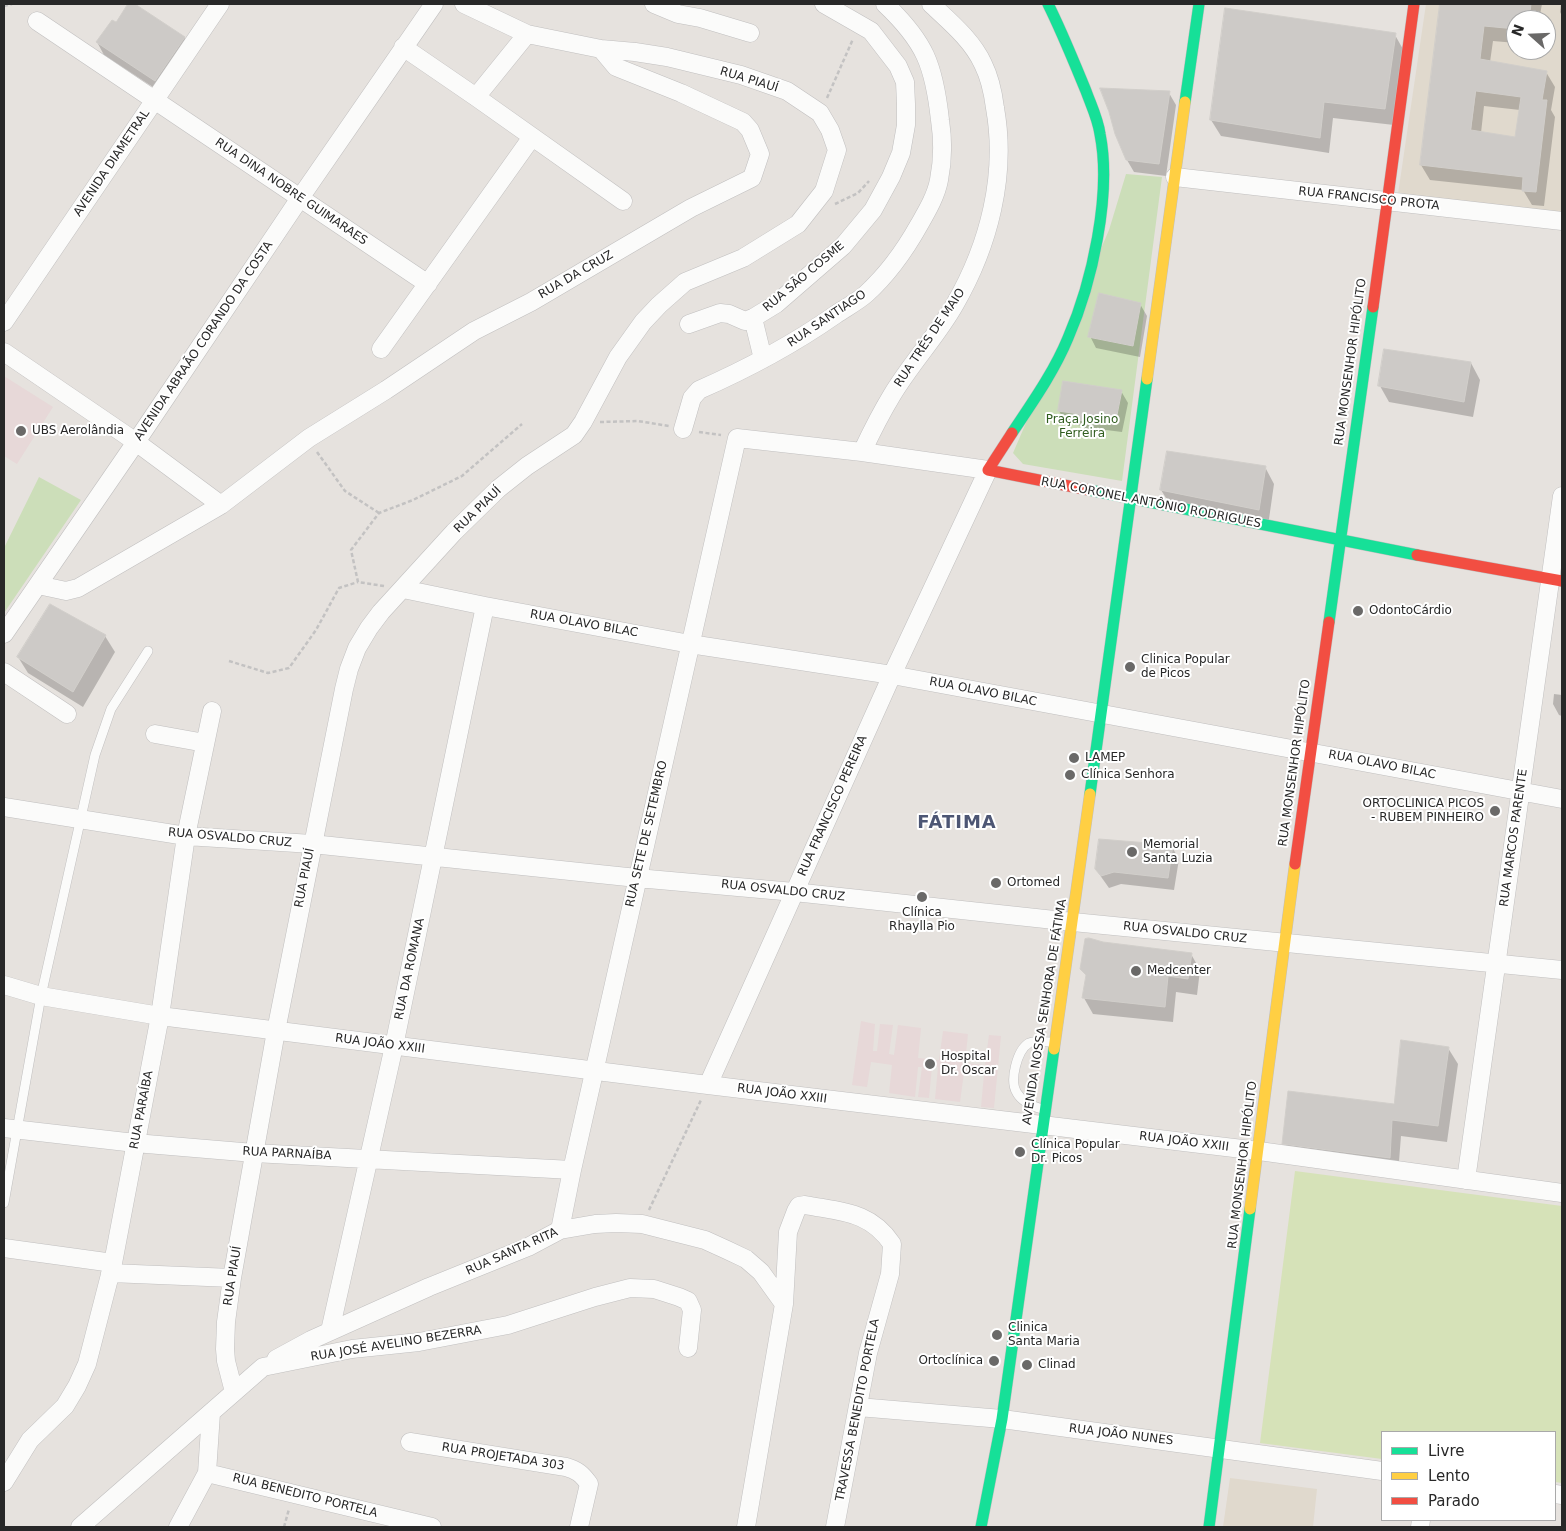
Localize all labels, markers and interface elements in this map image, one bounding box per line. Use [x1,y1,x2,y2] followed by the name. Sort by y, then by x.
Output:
[1506,10,1556,60] north arrow
[1508,22,1527,38] text: N
[718,64,780,96] street label: RUA PIAUÍ
[71,107,153,219] street label: AVENIDA DIAMETRAL
[212,135,370,249] street label: RUA DINA NOBRE GUIMARAES
[1298,184,1440,214] street label: RUA FRANCISCO PROTA
[132,239,276,443] street label: AVENIDA ABRAÃO CORANDO DA COSTA
[760,239,848,315] street label: RUA SÃO COSME
[536,248,616,302] street label: RUA DA CRUZ
[1332,277,1370,447] street label: RUA MONSENHOR HIPÓLITO
[892,286,968,390] street label: RUA TRÊS DE MAIO
[785,287,869,351] street label: RUA SANTIAGO
[1046,413,1118,441] park label: Praça Josino Ferreira
[14,424,28,438] marker: UBS Aerolândia
[32,424,124,438] place label: UBS Aerolândia
[1040,475,1262,531] street label: RUA CORONEL ANTÔNIO RODRIGUES
[451,484,505,536] street label: RUA PIAUÍ
[1351,604,1365,618] marker: OdontoCárdio
[1369,604,1452,618] place label: OdontoCárdio
[529,607,639,641] street label: RUA OLAVO BILAC
[1141,653,1230,681] place label: Clinica Popular de Picos
[1123,660,1137,674] marker: Clinica Popular de Picos
[928,674,1038,710] street label: RUA OLAVO BILAC
[1276,678,1314,848] street label: RUA MONSENHOR HIPÓLITO
[795,733,871,879] street label: RUA FRANCISCO PEREIRA
[1327,747,1437,783] street label: RUA OLAVO BILAC
[1067,751,1081,765] marker: LAMEP
[1085,751,1125,765] place label: LAMEP
[623,759,671,909] street label: RUA SETE DE SETEMBRO
[1063,768,1077,782] marker: Clínica Senhora
[1081,768,1175,782] place label: Clínica Senhora
[1497,768,1531,908] street label: RUA MARCOS PARENTE
[1363,797,1484,825] place label: ORTOCLINICA PICOS - RUBEM PINHEIRO
[1488,804,1502,818] marker: ORTOCLINICA PICOS - RUBEM PINHEIRO
[916,812,998,834] district label: FÁTIMA
[167,825,293,851] street label: RUA OSVALDO CRUZ
[1143,838,1213,866] place label: Memorial Santa Luzia
[1125,845,1139,859] marker: Memorial Santa Luzia
[292,847,318,909] street label: RUA PIAUÍ
[989,876,1003,890] marker: Ortomed
[1007,876,1060,890] place label: Ortomed
[720,877,846,905] street label: RUA OSVALDO CRUZ
[915,890,929,904] marker: Clínica Rhaylla Pio
[1020,898,1070,1126] street label: AVENIDA NOSSA SENHORA DE FÁTIMA
[889,906,955,934] place label: Clínica Rhaylla Pio
[392,917,428,1021] street label: RUA DA ROMANA
[1122,919,1248,947] street label: RUA OSVALDO CRUZ
[1129,964,1143,978] marker: Medcenter
[1147,964,1211,978] place label: Medcenter
[334,1031,426,1057] street label: RUA JOÃO XXIII
[941,1050,996,1078] place label: Hospital Dr. Oscar
[923,1057,937,1071] marker: Hospital Dr. Oscar
[127,1069,157,1151] street label: RUA PARAÍBA
[1226,1080,1260,1250] street label: RUA MONSENHOR HIPÓLITO
[736,1081,828,1107] street label: RUA JOÃO XXIII
[1138,1129,1230,1155] street label: RUA JOÃO XXIII
[1031,1138,1120,1166] place label: Clínica Popular Dr. Picos
[242,1144,332,1164] street label: RUA PARNAÍBA
[1013,1145,1027,1159] marker: Clínica Popular Dr. Picos
[464,1225,560,1279] street label: RUA SANTA RITA
[221,1245,245,1307] street label: RUA PIAUÍ
[833,1317,883,1503] street label: TRAVESSA BENEDITO PORTELA
[1008,1321,1080,1349] place label: Clinica Santa Maria
[310,1323,482,1365] street label: RUA JOSÉ AVELINO BEZERRA
[990,1328,1004,1342] marker: Clinica Santa Maria
[918,1354,983,1368] place label: Ortoclínica
[987,1354,1001,1368] marker: Ortoclínica
[1020,1358,1034,1372] marker: Clinad
[1038,1358,1076,1372] place label: Clinad
[1068,1421,1174,1449] street label: RUA JOÃO NUNES
[1381,1431,1556,1521] legend
[441,1440,565,1474] street label: RUA PROJETADA 303
[1428,1442,1464,1460] text: Livre
[1428,1467,1470,1485] text: Lento
[231,1471,379,1521] street label: RUA BENEDITO PORTELA
[1428,1492,1480,1510] text: Parado

